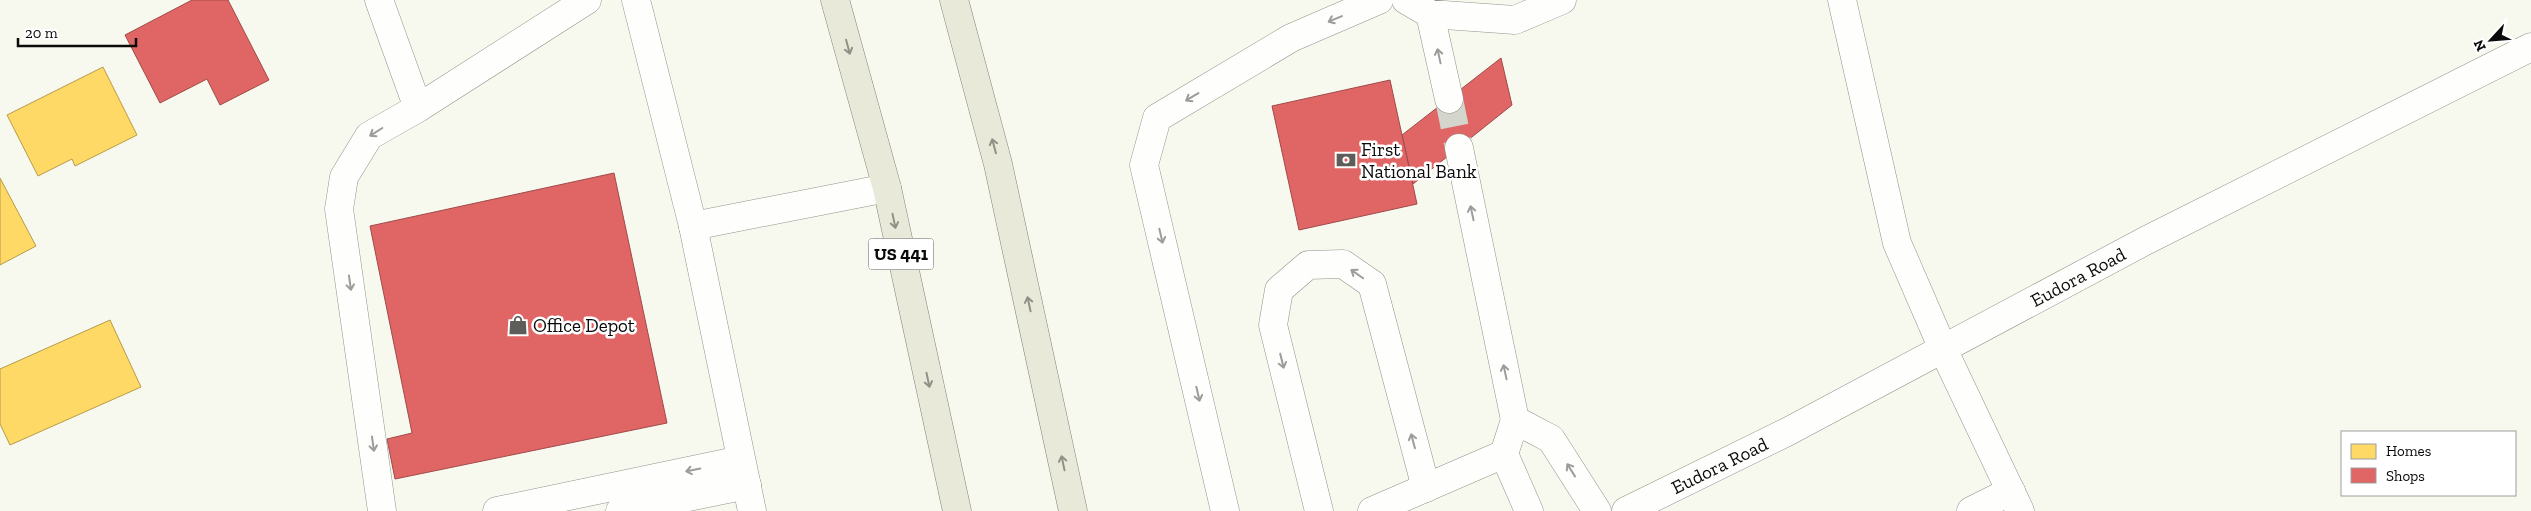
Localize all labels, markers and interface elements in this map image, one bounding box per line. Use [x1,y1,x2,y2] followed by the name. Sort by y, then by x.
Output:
[18,15,135,47] scale bar
[1328,15,1343,25] one-way arrow
[2466,15,2516,65] north arrow
[25,24,58,42] text: 20 m
[2470,37,2490,54] text: N
[844,39,853,55] one-way arrow
[1434,49,1443,65] one-way arrow
[1186,93,1200,103] one-way arrow
[369,128,383,138] one-way arrow
[988,138,998,154] one-way arrow
[1361,138,1477,183] place label: First National Bank
[1335,149,1357,171] bank icon: First National Bank
[1467,206,1476,222] one-way arrow
[890,213,899,229] one-way arrow
[1157,227,1166,243] one-way arrow
[868,238,934,270] road number: US 441
[2027,242,2130,312] street label: Eudora Road
[1350,269,1364,279] one-way arrow
[345,275,355,291] one-way arrow
[1024,297,1033,313] one-way arrow
[507,314,529,336] shop icon: Office Depot
[533,314,635,337] place label: Office Depot
[1278,352,1287,368] one-way arrow
[1500,365,1509,381] one-way arrow
[924,371,934,387] one-way arrow
[1194,385,1203,401] one-way arrow
[2341,431,2516,496] legend
[1668,432,1772,499] street label: Eudora Road
[1408,433,1417,449] one-way arrow
[368,435,378,451] one-way arrow
[2386,442,2431,460] text: Homes
[1058,456,1067,472] one-way arrow
[1565,463,1575,477] one-way arrow
[686,466,702,475] one-way arrow
[2386,467,2425,485] text: Shops

